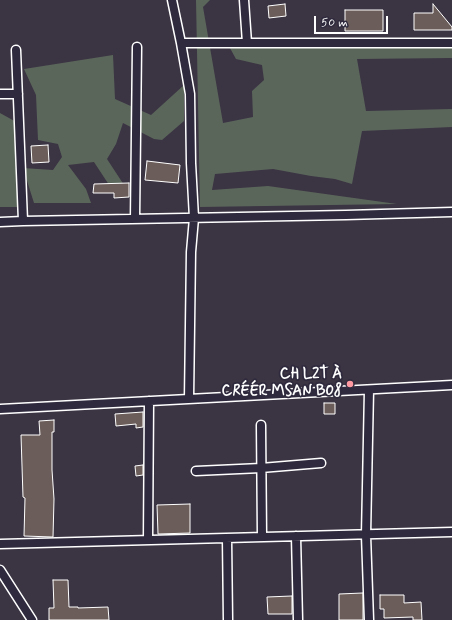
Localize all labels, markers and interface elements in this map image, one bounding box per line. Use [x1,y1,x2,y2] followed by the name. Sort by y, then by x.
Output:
[316,8,390,34] scale bar
[321,15,348,31] text: 50 m
[221,366,342,401] place label: CH L2T À CRÉÉR MSAN B08
[345,379,355,389] marker: CH L2T À CRÉÉR MSAN B08

